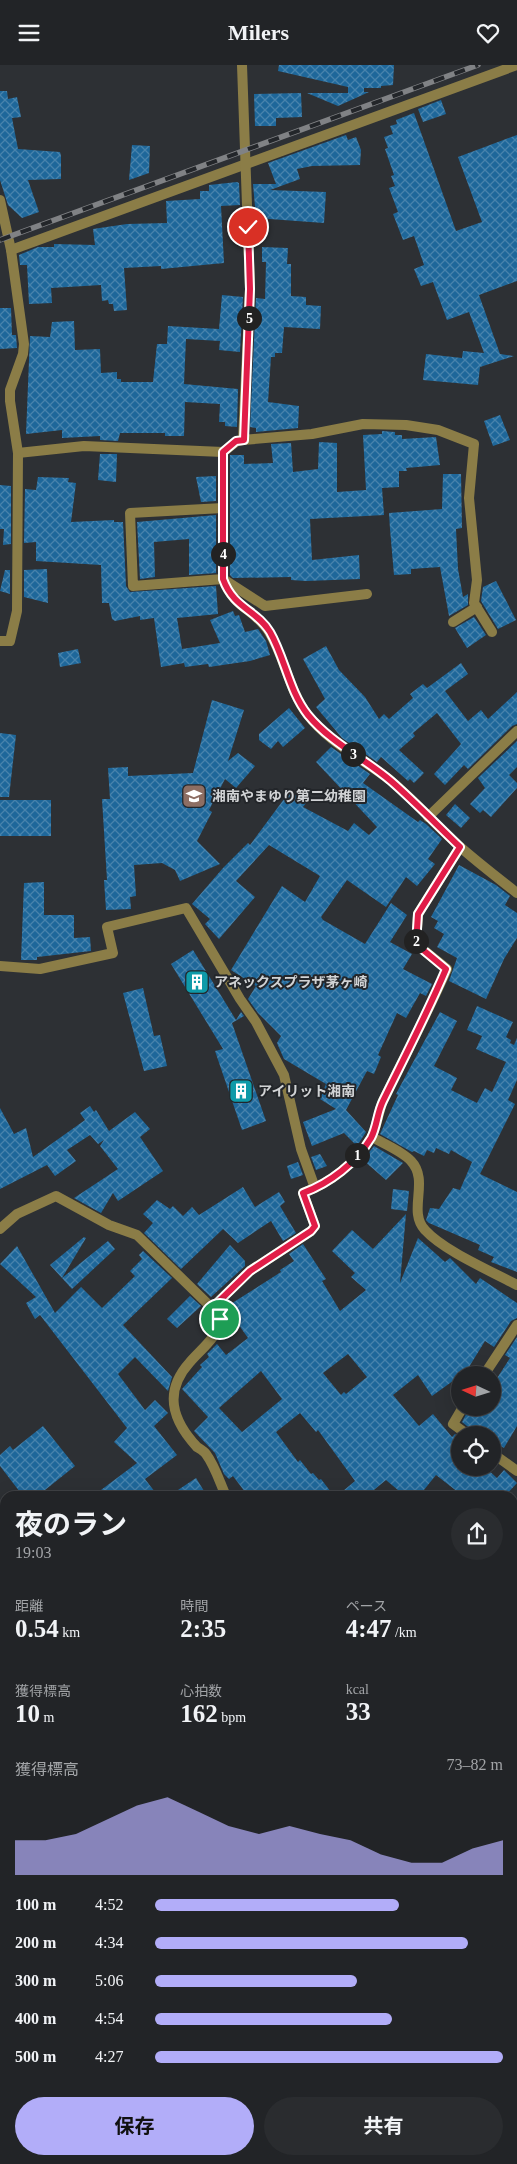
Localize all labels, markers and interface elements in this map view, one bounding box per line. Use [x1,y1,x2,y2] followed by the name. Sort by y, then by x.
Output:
[15,19,43,47] icon: menu
[474,19,502,47] icon: heart
[228,20,289,45] text: Milers
[227,206,269,248] pin
[234,213,262,241] icon: check
[236,305,262,331] pin: 5
[246,311,253,326] text: 5
[210,541,236,567] pin: 4
[220,547,227,562] text: 4
[340,741,366,767] pin: 3
[350,747,357,762] text: 3
[181,783,207,809] school or university icon: 湘南やまゆり第二幼稚園
[212,788,366,804] place label: 湘南やまゆり第二幼稚園
[404,929,428,953] pin: 2
[413,934,420,949] text: 2
[184,969,210,995] building icon: アネックスプラザ茅ヶ崎
[214,975,368,990] place label: アネックスプラザ茅ヶ崎
[228,1078,254,1104] building icon: アイリット湘南
[258,1084,355,1099] place label: アイリット湘南
[344,1143,370,1167] pin: 1
[354,1148,361,1163] text: 1
[199,1298,241,1340] pin
[206,1305,234,1333] icon: arrive
[451,1366,501,1416] north arrow
[451,1366,501,1476] map controls
[451,1426,501,1476] button: locate
[451,1508,503,1560] button: share
[15,1509,127,1540] text: 夜のラン
[15,1544,51,1561] text: 19:03
[15,1599,43,1614] text: 距離
[180,1599,208,1614] text: 時間
[346,1599,387,1614] text: ペース
[15,1615,59,1642] text: 0.54
[180,1615,226,1642] text: 2:35
[346,1615,391,1642] text: 4:47
[59,1625,80,1640] text: km
[391,1625,417,1640] text: /km
[346,1682,369,1697] text: kcal
[15,1684,71,1699] text: 獲得標高
[180,1684,222,1699] text: 心拍数
[346,1698,371,1725] text: 33
[15,1700,40,1727] text: 10
[180,1700,218,1727] text: 162
[40,1710,54,1725] text: m
[218,1710,246,1725] text: bpm
[447,1756,503,1773] text: 73–82 m
[15,1761,79,1778] text: 獲得標高
[15,1896,56,1913] text: 100 m
[95,1896,123,1913] text: 4:52
[15,1934,56,1951] text: 200 m
[95,1934,123,1951] text: 4:34
[15,1972,56,1989] text: 300 m
[95,1972,123,1989] text: 5:06
[15,2010,56,2027] text: 400 m
[95,2010,123,2027] text: 4:54
[15,2048,56,2065] text: 500 m
[95,2048,123,2065] text: 4:27
[15,2097,254,2155] button: 保存
[264,2097,503,2155] button: 共有

